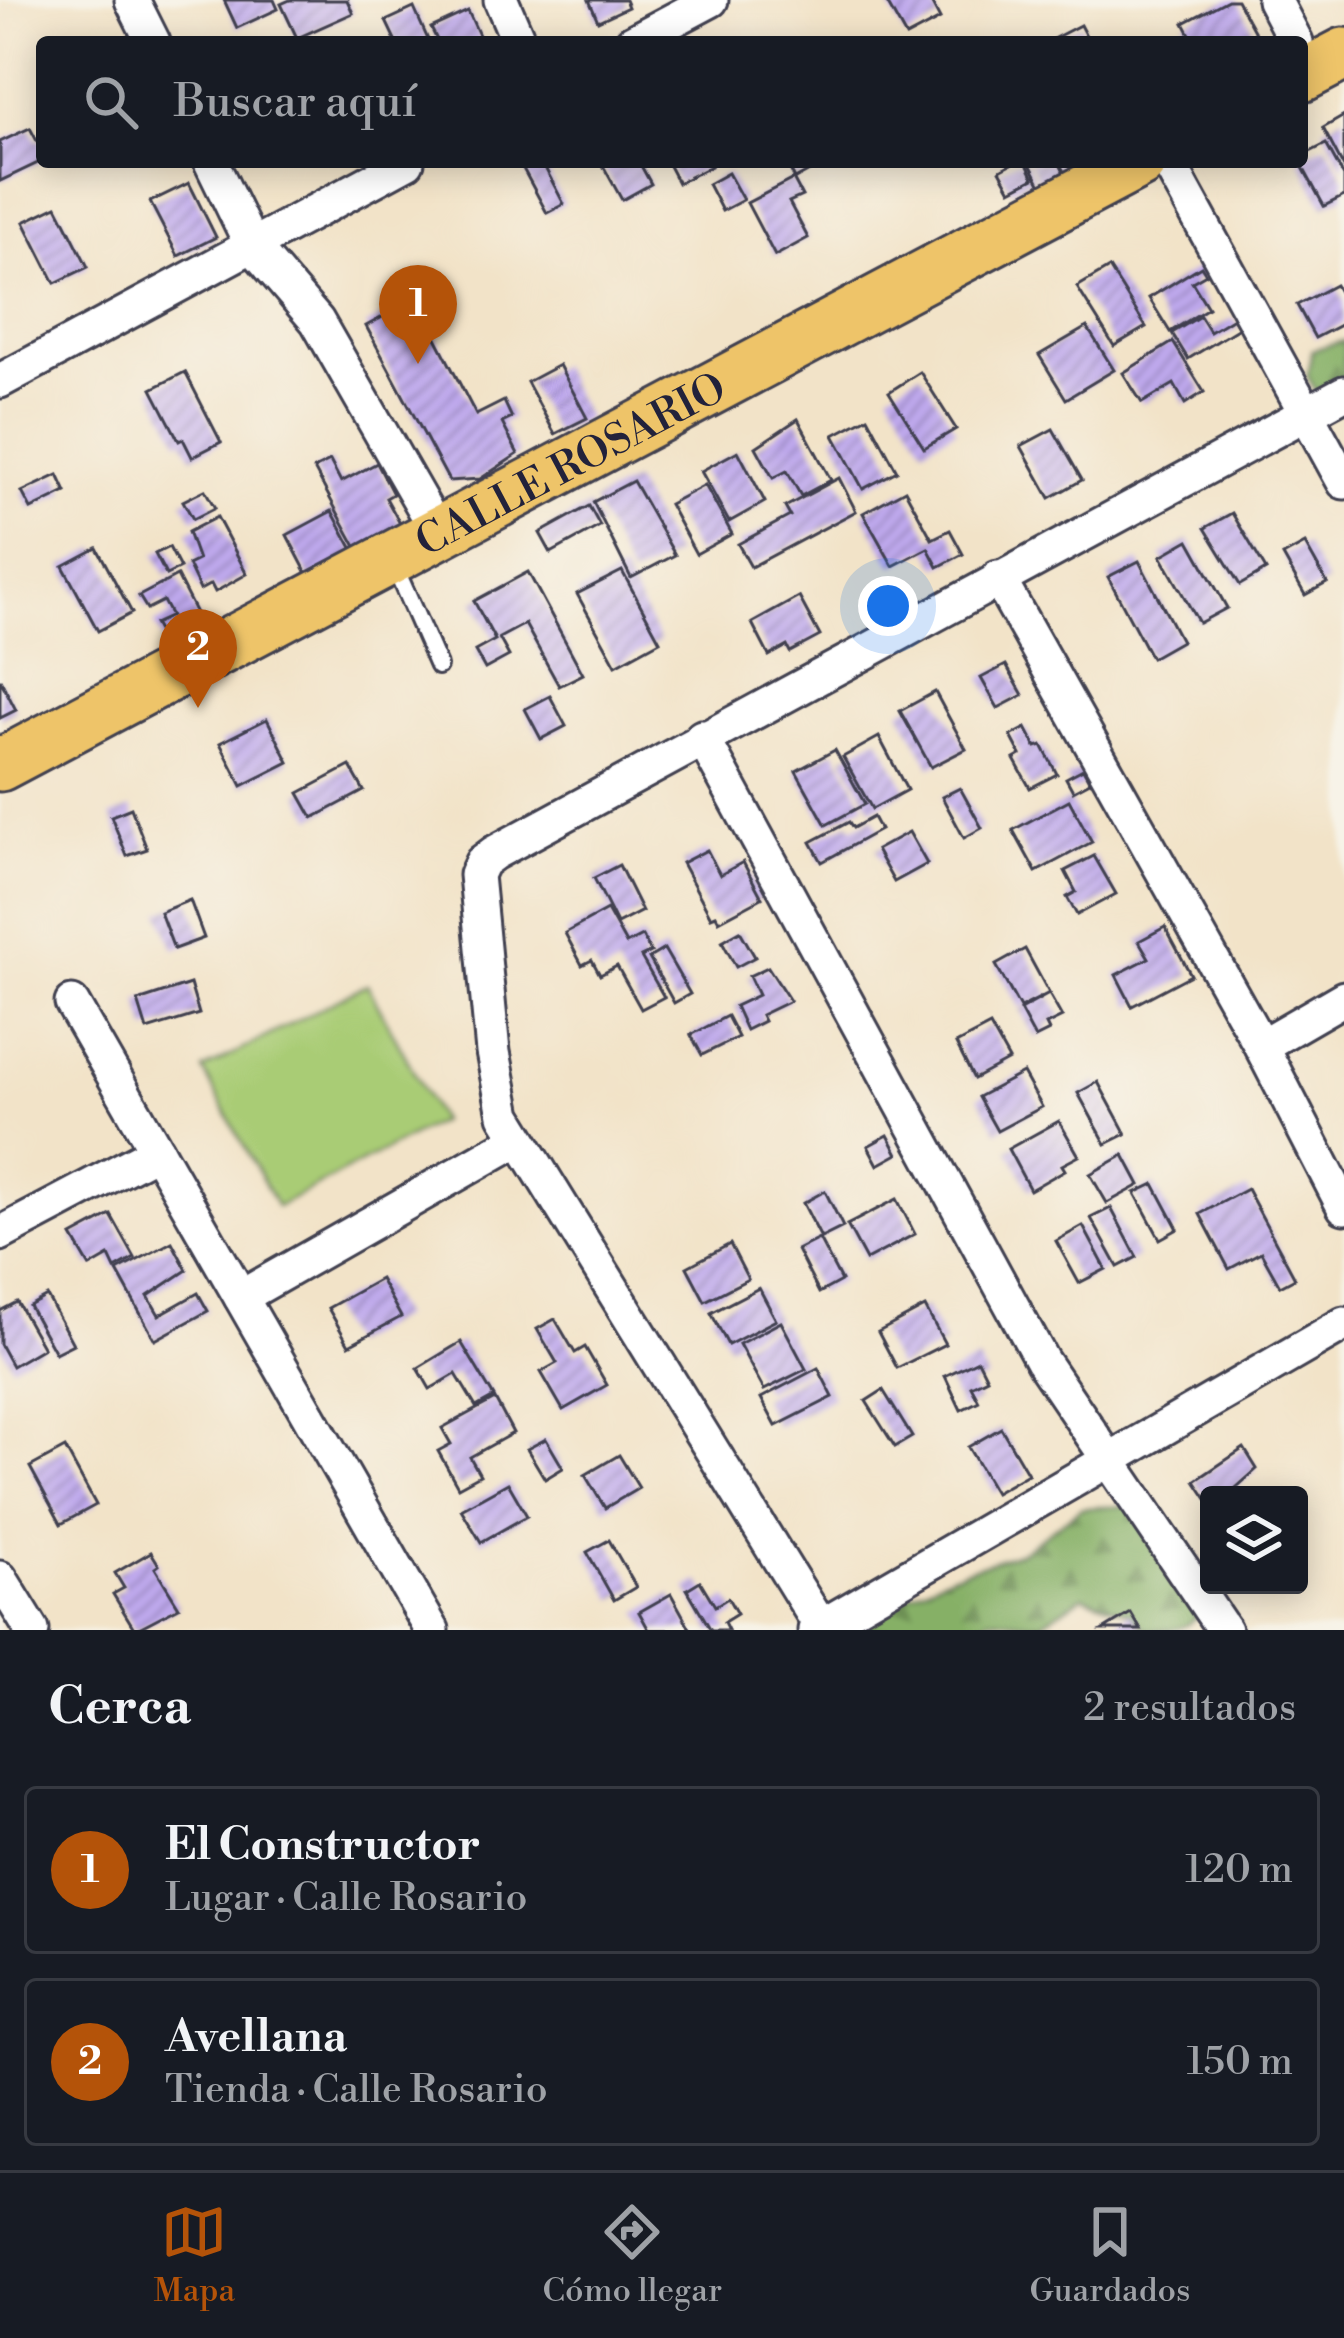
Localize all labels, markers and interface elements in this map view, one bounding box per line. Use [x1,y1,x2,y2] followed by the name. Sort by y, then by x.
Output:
[36,36,1308,168] search box
[78,69,144,135] icon: search
[174,74,416,131] text: Buscar aquí
[379,265,457,364] pin: 1
[407,362,736,569] street label: CALLE ROSARIO
[858,576,918,636] your location
[159,609,237,708] pin: 2
[1200,1486,1308,1594] map controls
[1200,1486,1308,1594] button: layers
[48,1676,191,1740] text: Cerca
[1083,1684,1296,1733] text: 2 resultados
[165,1817,481,1874] text: El Constructor
[81,1846,99,1895] text: 1
[1185,1846,1293,1895] text: 120 m
[165,1874,528,1923] text: Lugar · Calle Rosario
[165,2009,347,2066] text: Avellana
[78,2038,102,2087] text: 2
[1187,2038,1293,2087] text: 150 m
[165,2066,548,2115] text: Tienda · Calle Rosario
[154,2199,235,2312] tab: Mapa
[542,2199,722,2312] tab: Cómo llegar
[1029,2199,1190,2312] tab: Guardados

